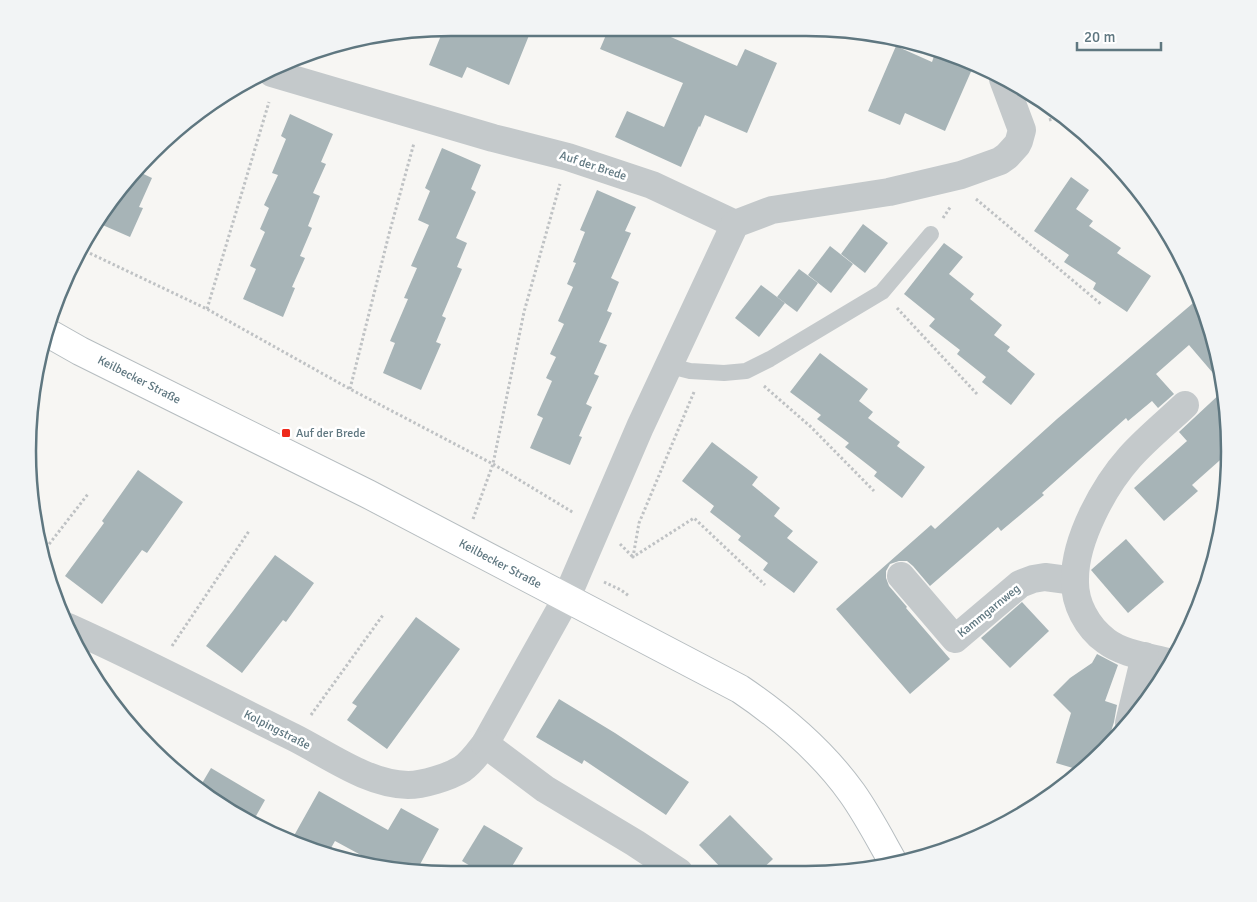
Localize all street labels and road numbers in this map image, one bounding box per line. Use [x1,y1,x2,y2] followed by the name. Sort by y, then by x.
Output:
[558,148,628,184] street label: Auf der Brede
[95,353,183,407] street label: Keilbecker Straße
[456,536,544,592] street label: Keilbecker Straße
[955,581,1023,641] street label: Kammgarnweg
[241,707,313,753] street label: Kolpingstraße

